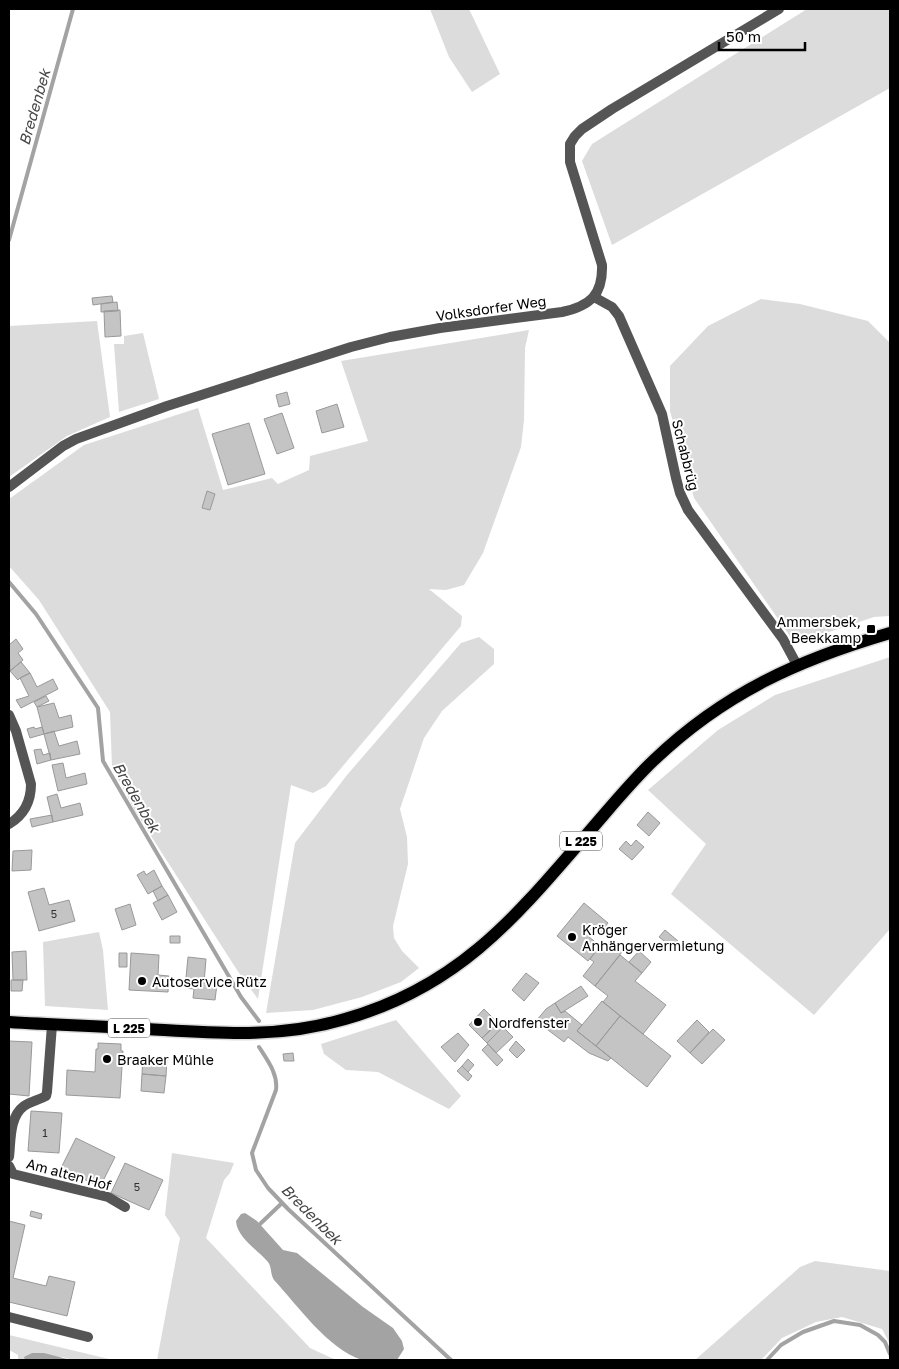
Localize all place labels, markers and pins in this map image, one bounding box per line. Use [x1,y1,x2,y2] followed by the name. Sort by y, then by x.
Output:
[777,613,861,646] place label: Ammersbek, Beekkamp
[865,623,877,635] marker: Ammersbek, Beekkamp
[582,921,724,954] place label: Kröger Anhängervermietung
[566,931,578,943] marker: Kröger Anhängervermietung
[152,973,267,990] place label: Autoservice Rütz
[136,975,148,987] marker: Autoservice Rütz
[488,1014,570,1031] place label: Nordfenster
[472,1016,484,1028] marker: Nordfenster
[117,1051,214,1068] place label: Braaker Mühle
[101,1053,113,1065] marker: Braaker Mühle

